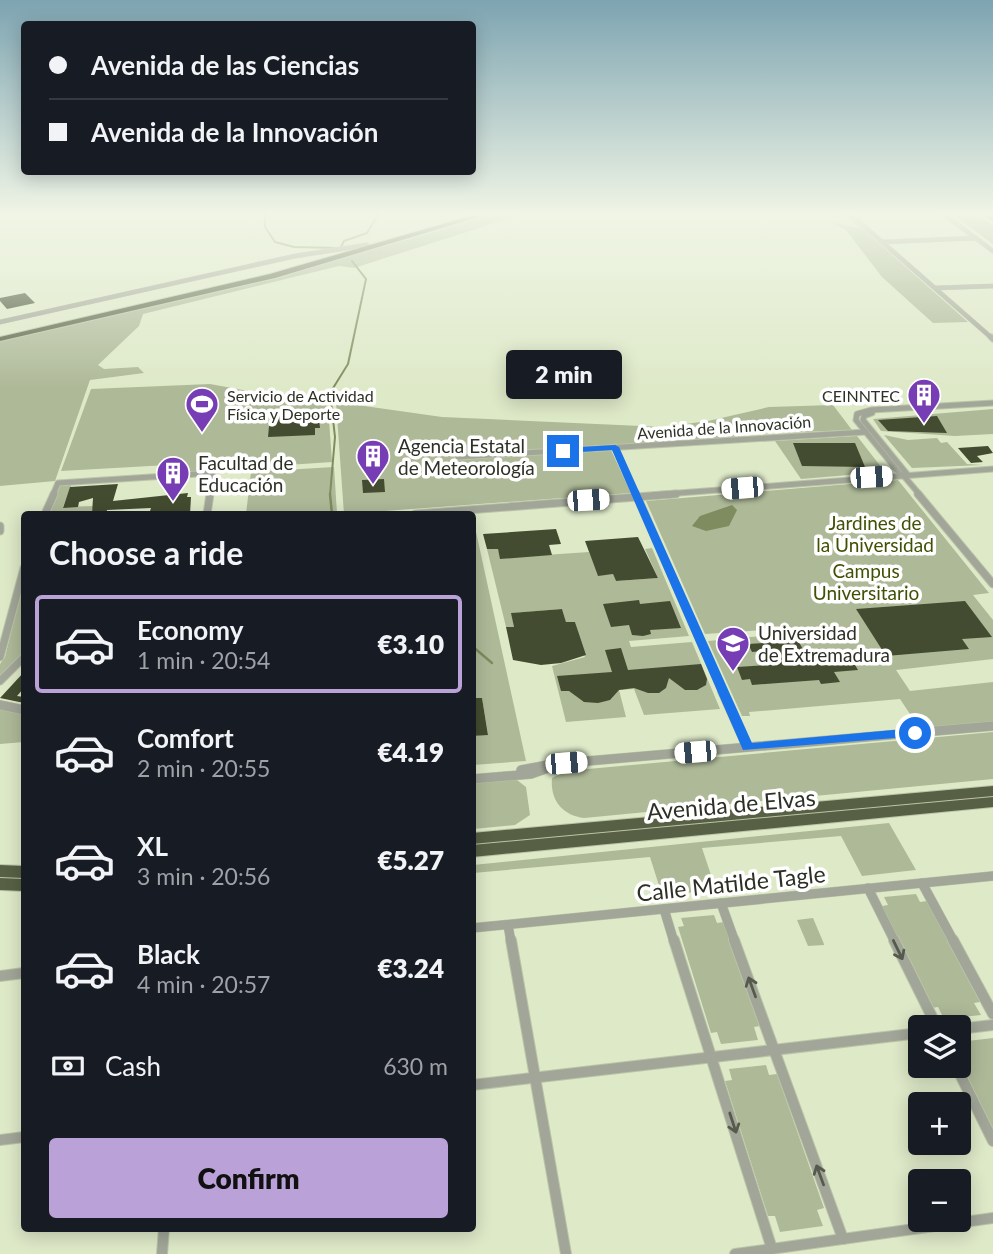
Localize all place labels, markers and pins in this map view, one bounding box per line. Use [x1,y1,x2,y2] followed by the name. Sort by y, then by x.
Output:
[905,376,943,425] building icon: CEINNTEC
[183,385,221,434] sports icon: Servicio de Actividad Física y Deporte
[227,386,374,423] place label: Servicio de Actividad Física y Deporte
[822,386,900,405] place label: CEINNTEC
[398,434,535,479] place label: Agencia Estatal de Meteorología
[354,437,392,486] building icon: Agencia Estatal de Meteorología
[198,451,293,496] place label: Facultad de Educación
[154,454,192,503] building icon: Facultad de Educación
[758,621,890,666] place label: Universidad de Extremadura
[714,624,752,673] school or university icon: Universidad de Extremadura

